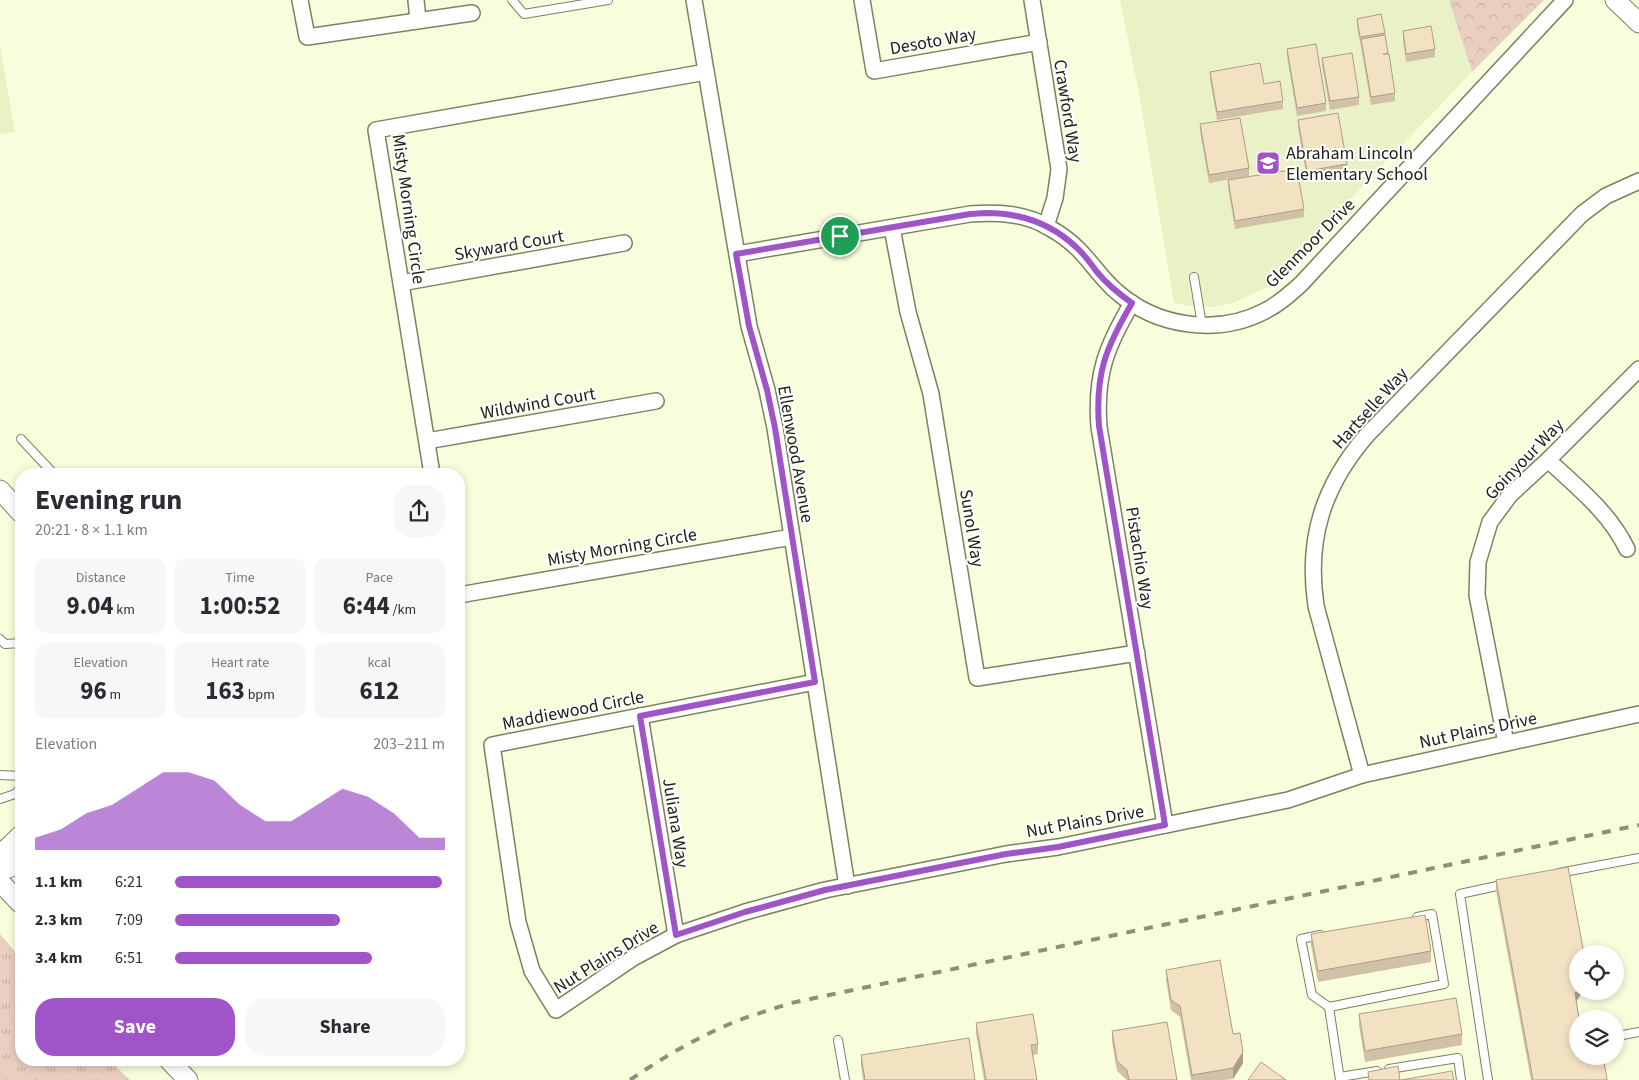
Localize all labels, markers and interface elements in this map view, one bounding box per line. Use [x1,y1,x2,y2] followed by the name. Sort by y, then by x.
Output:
[888,21,979,61] street label: Desoto Way
[1047,58,1088,165] street label: Crawford Way
[386,132,431,286] street label: Misty Morning Circle
[1286,141,1428,187] place label: Abraham Lincoln Elementary School
[1255,150,1281,176] school or university icon: Abraham Lincoln Elementary School
[1260,193,1361,294] street label: Glenmoor Drive
[819,215,861,257] pin
[826,222,854,250] icon: arrive
[452,224,566,267] street label: Skyward Court
[1327,361,1414,455] street label: Hartselle Way
[479,381,597,426] street label: Wildwind Court
[771,384,820,525] street label: Ellenwood Avenue
[1479,413,1570,506] street label: Goinyour Way
[35,480,182,520] text: Evening run
[393,485,445,537] button: share
[953,487,990,569] street label: Sunol Way
[1119,505,1160,612] street label: Pistachio Way
[35,519,148,541] text: 20:21 · 8 × 1.1 km
[545,522,699,573] street label: Misty Morning Circle
[76,568,126,588] text: Distance
[225,568,255,588] text: Time
[366,568,393,588] text: Pace
[66,588,114,624] text: 9.04
[199,588,281,624] text: 1:00:52
[343,588,390,624] text: 6:44
[114,600,135,620] text: km
[390,600,416,620] text: /km
[73,653,128,673] text: Elevation
[211,653,269,673] text: Heart rate
[368,653,391,673] text: kcal
[80,673,107,709] text: 96
[205,673,245,709] text: 163
[360,673,399,709] text: 612
[500,684,646,737] street label: Maddiewood Circle
[107,685,121,705] text: m
[245,685,275,705] text: bpm
[1417,706,1539,755] street label: Nut Plains Drive
[35,733,97,755] text: Elevation
[373,733,445,755] text: 203–211 m
[656,776,695,870] street label: Juliana Way
[1024,799,1146,844] street label: Nut Plains Drive
[35,871,82,893] text: 1.1 km
[115,871,143,893] text: 6:21
[35,909,82,931] text: 2.3 km
[115,909,143,931] text: 7:09
[549,915,664,1000] street label: Nut Plains Drive
[1569,945,1624,1065] map controls
[1569,945,1624,1000] button: locate
[35,947,82,969] text: 3.4 km
[115,947,143,969] text: 6:51
[35,998,235,1056] button: Save
[245,998,445,1056] button: Share
[1569,1010,1624,1065] button: layers

